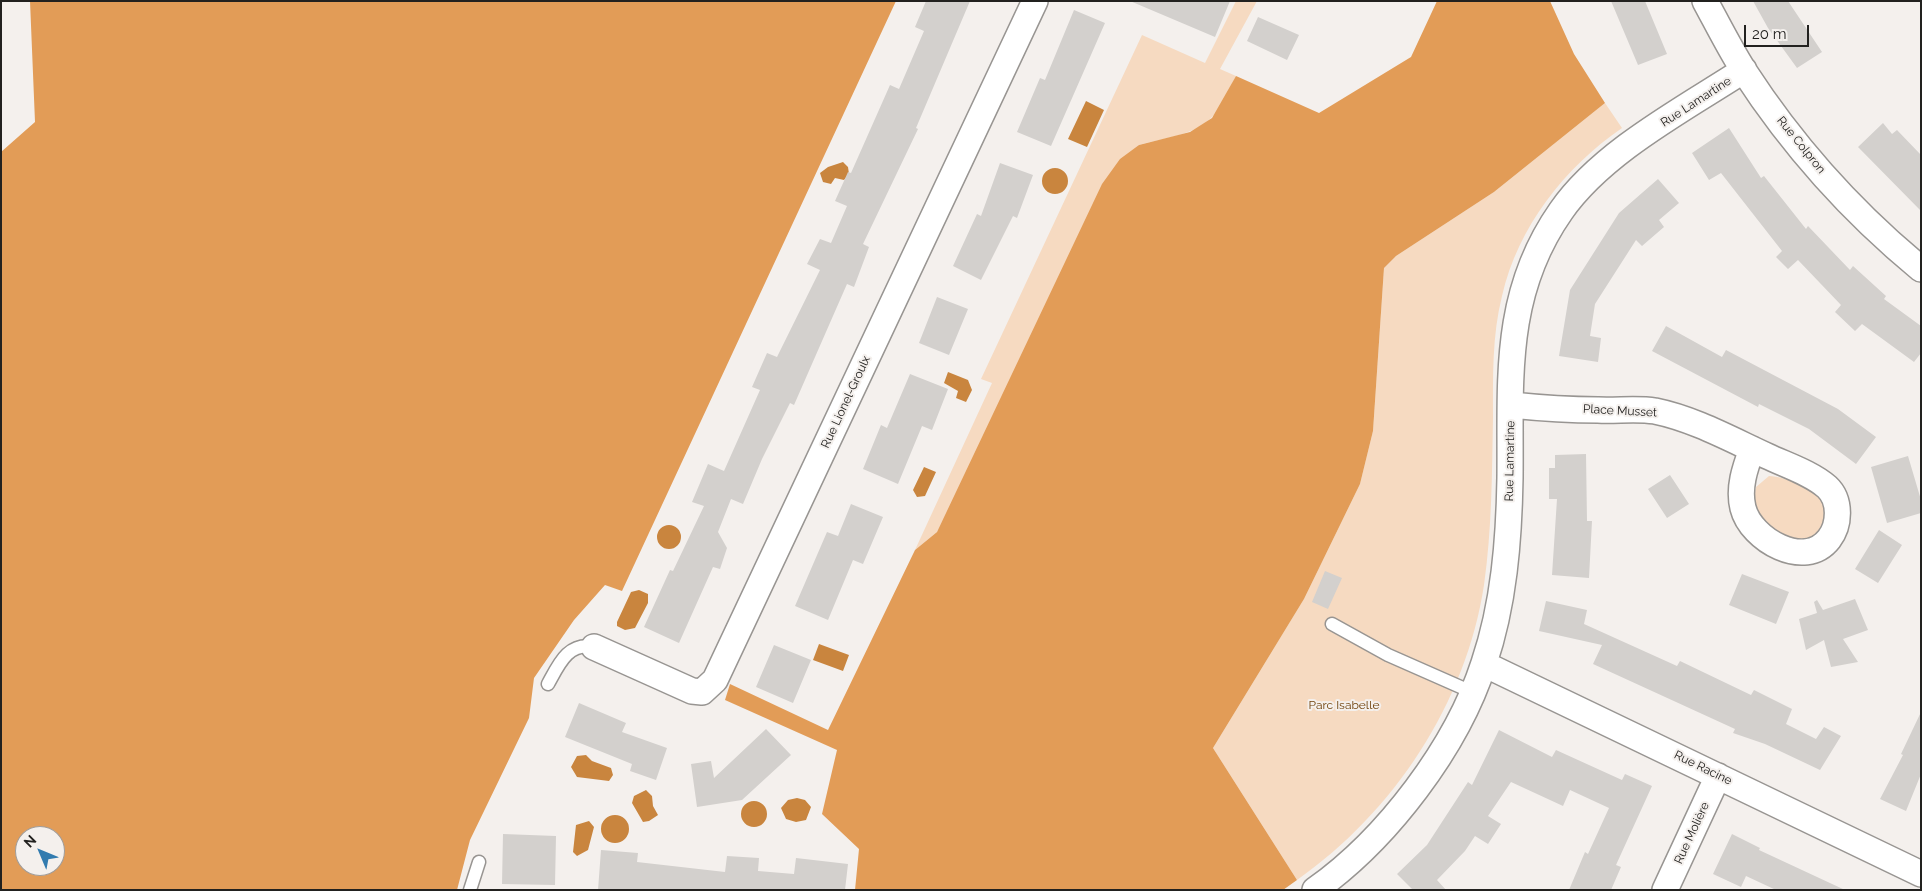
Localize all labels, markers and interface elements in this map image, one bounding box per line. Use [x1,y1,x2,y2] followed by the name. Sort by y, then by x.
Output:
[1747,15,1812,47] scale bar
[1752,25,1787,43] text: 20 m
[1658,74,1734,130] street label: Rue Lamartine
[1774,114,1828,176] street label: Rue Colpron
[818,354,874,450] street label: Rue Lionel-Groulx
[1583,402,1657,420] street label: Place Musset
[1502,420,1518,502] street label: Rue Lamartine
[1309,698,1379,712] park label: Parc Isabelle
[1672,748,1734,788] street label: Rue Racine
[1671,800,1713,866] street label: Rue Molière
[15,826,65,876] north arrow
[21,832,40,851] text: N

